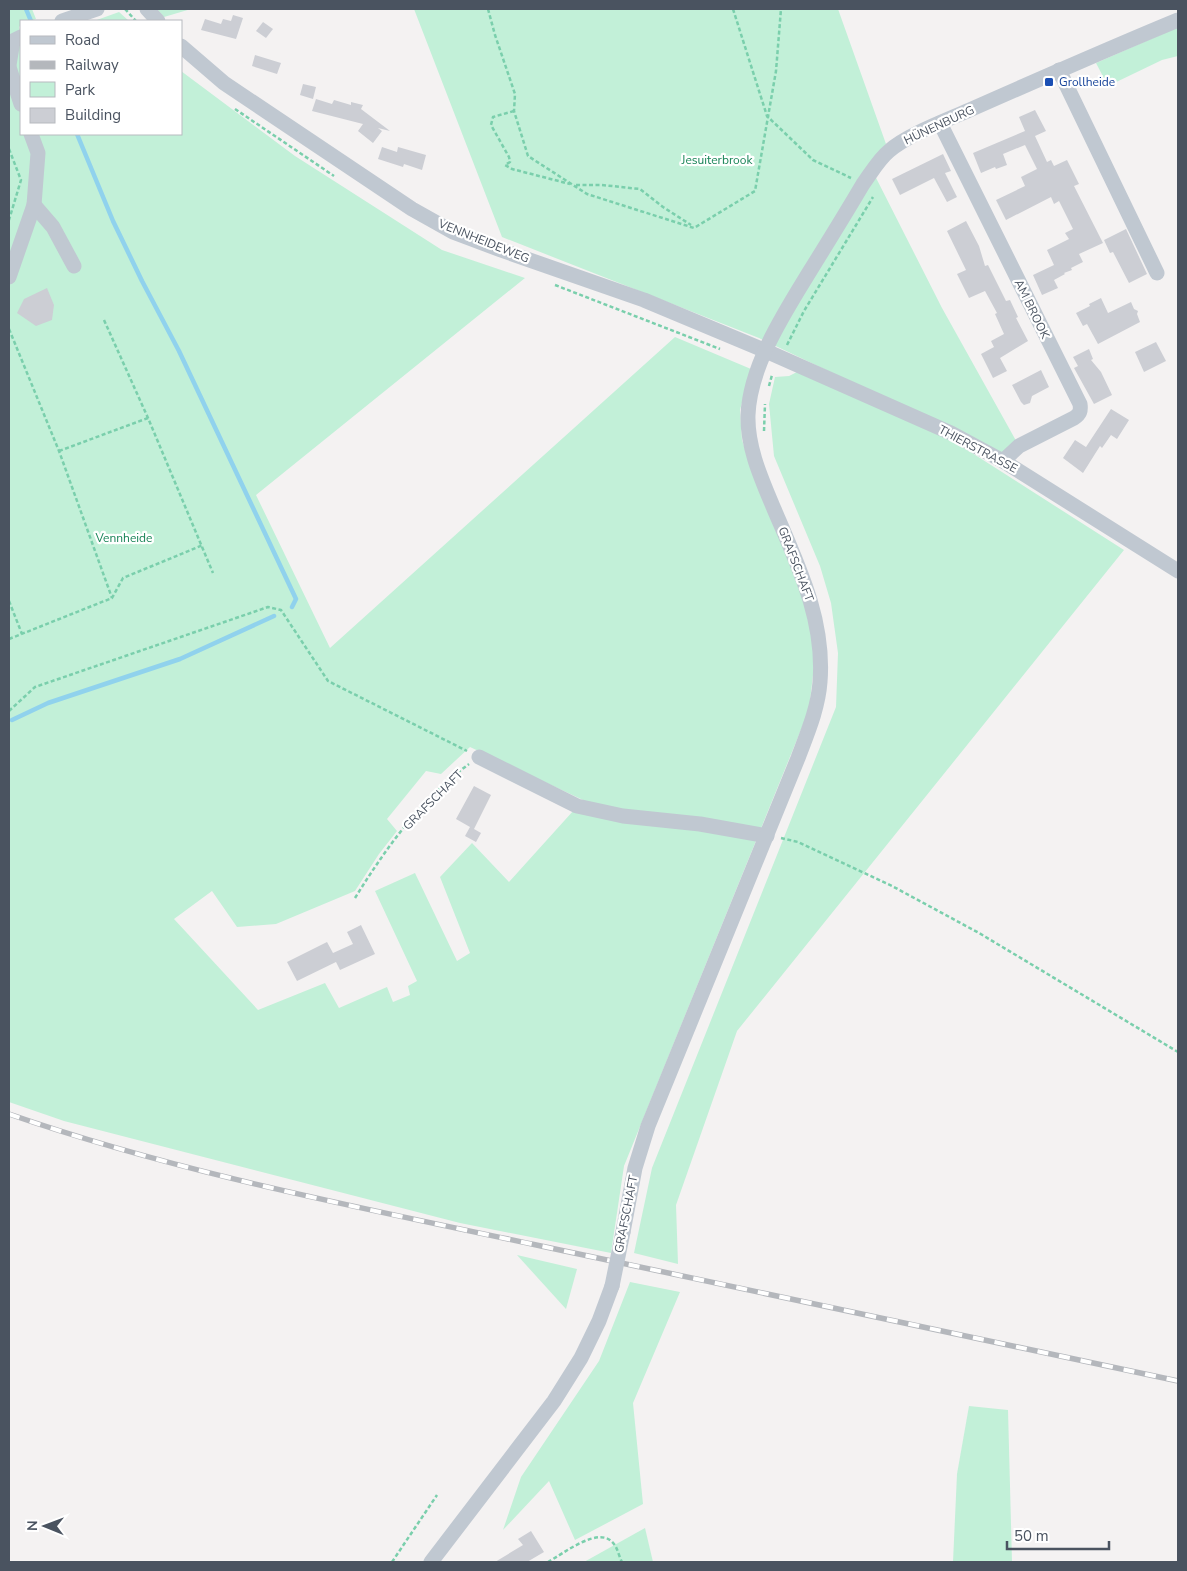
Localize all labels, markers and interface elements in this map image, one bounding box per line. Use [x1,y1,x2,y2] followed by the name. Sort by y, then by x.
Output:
[20,20,182,135] legend
[65,30,100,50] text: Road
[65,55,119,75] text: Railway
[1059,74,1115,90] place label: Grollheide
[1043,76,1055,88] marker: Grollheide
[65,80,95,100] text: Park
[901,102,977,148] street label: HÜNENBURG
[65,105,121,125] text: Building
[681,152,753,168] park label: Jesuiterbrook
[435,215,532,267] street label: VENNHEIDEWEG
[1011,277,1053,342] street label: AM BROOK
[936,421,1020,477] street label: THIERSTRASSE
[774,524,818,604] street label: GRAFSCHAFT
[95,530,152,546] park label: Vennheide
[399,766,467,834] street label: GRAFSCHAFT
[611,1173,642,1254] street label: GRAFSCHAFT
[20,1501,70,1551] north arrow
[1007,1518,1110,1550] scale bar
[23,1520,42,1531] text: N
[1014,1526,1049,1546] text: 50 m

